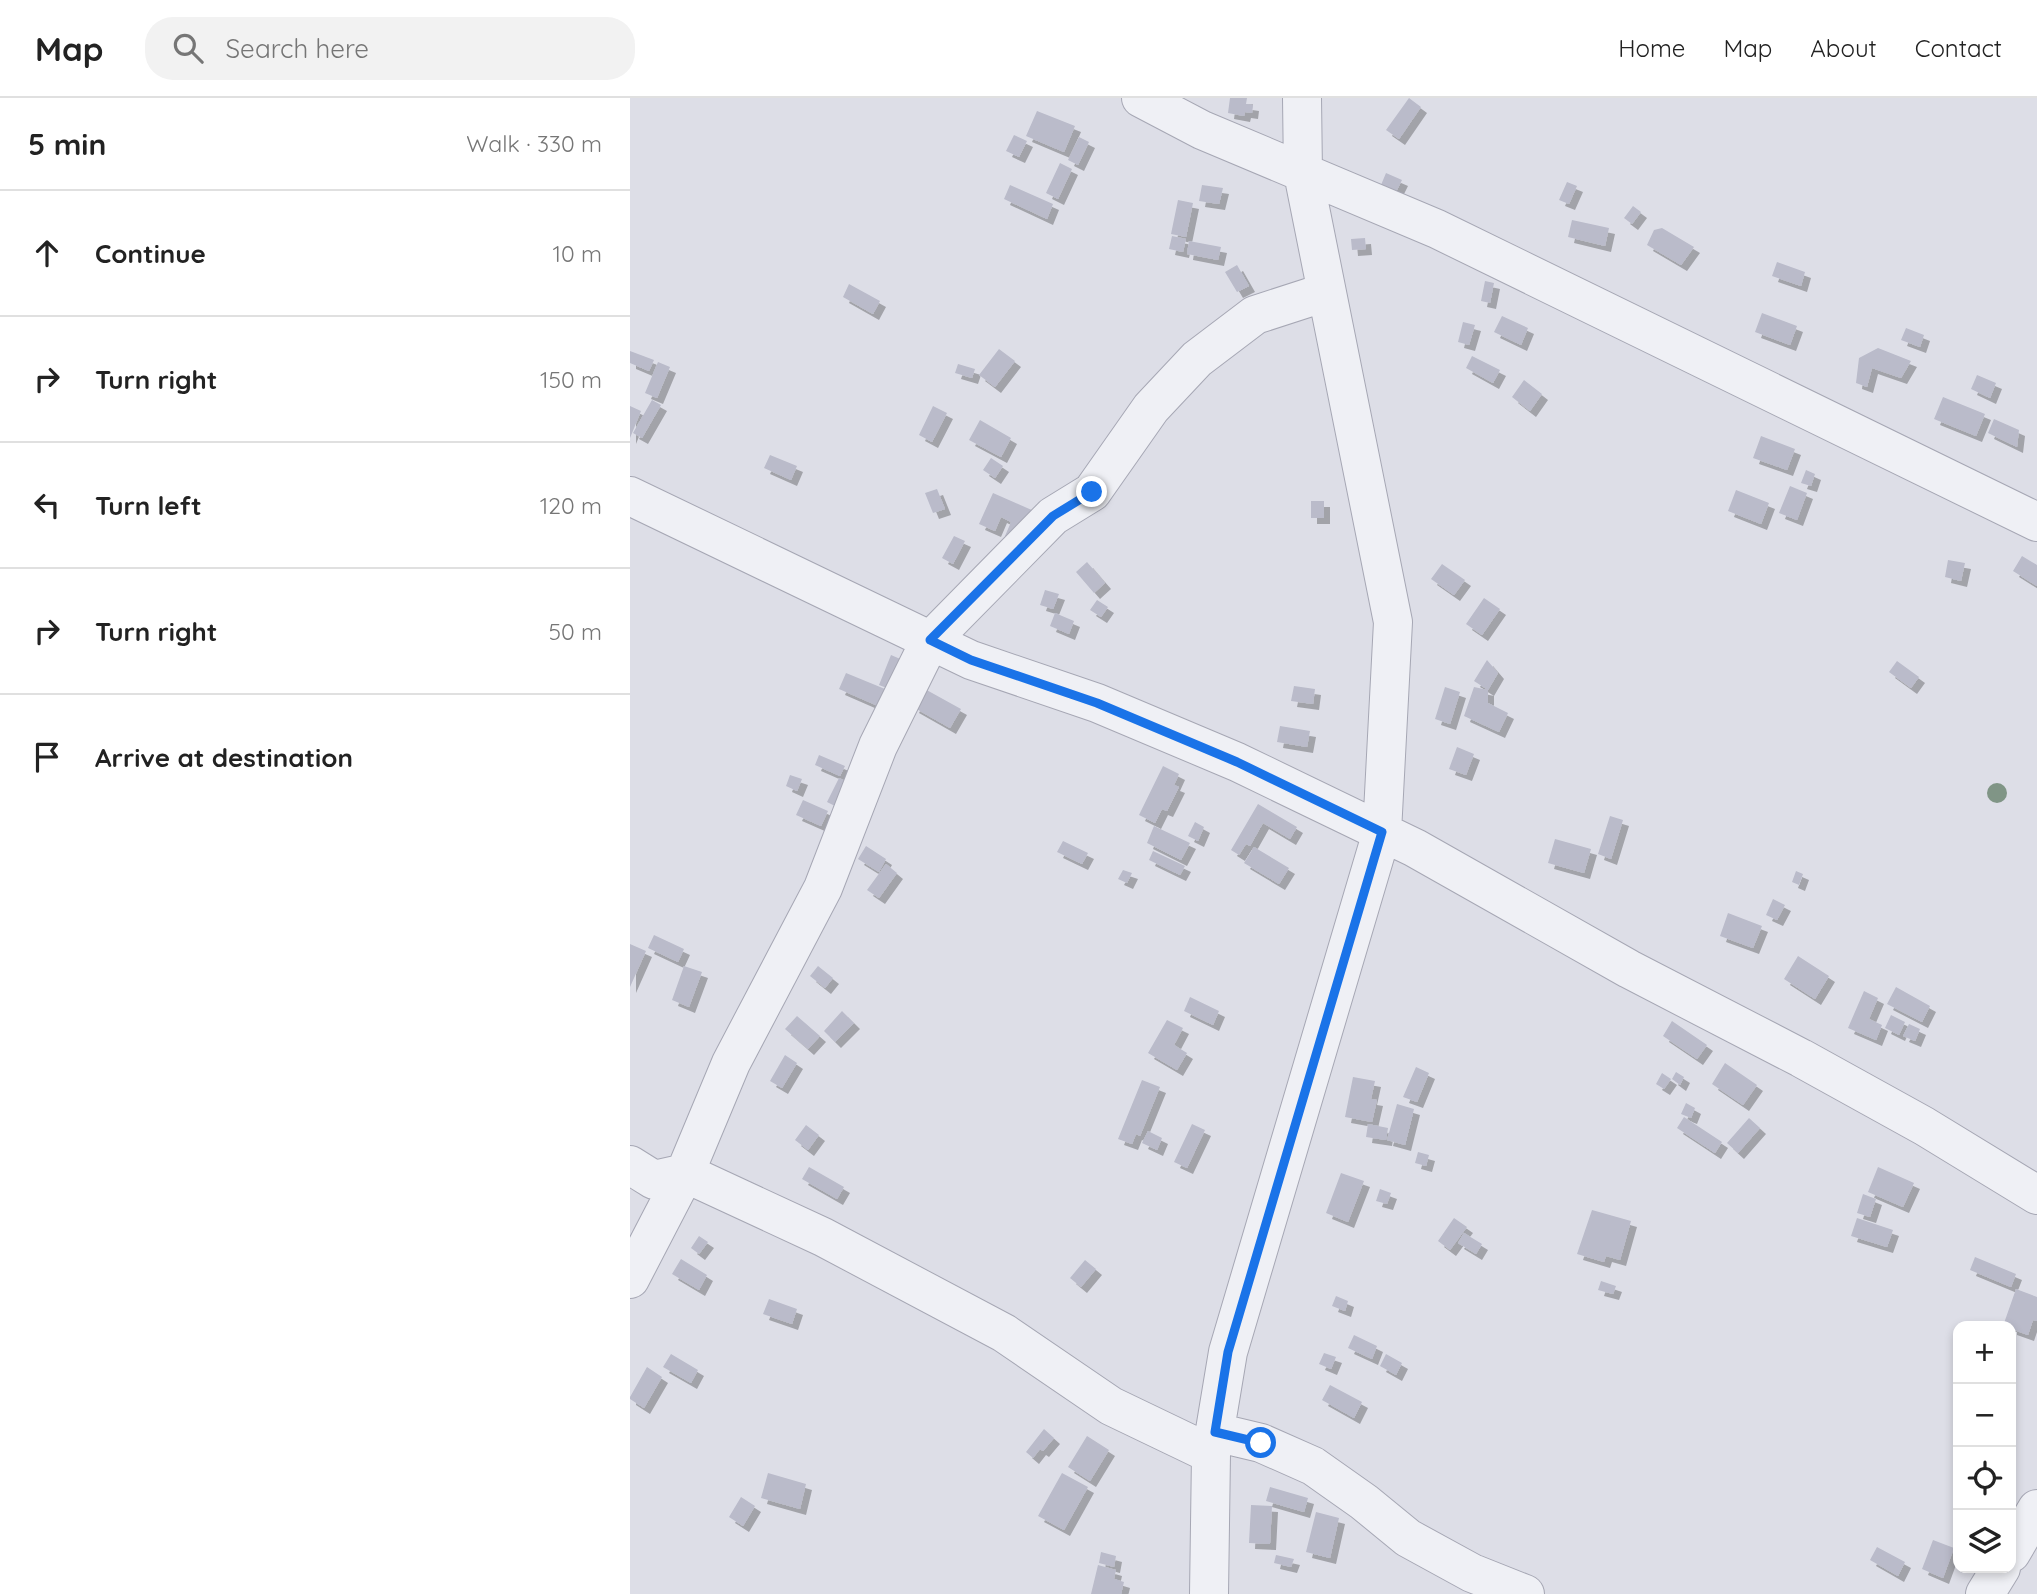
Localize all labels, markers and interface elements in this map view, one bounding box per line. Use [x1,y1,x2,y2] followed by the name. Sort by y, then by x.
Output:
[145,17,635,80] search box
[35,28,103,69] text: Map
[169,29,207,67] icon: search
[225,32,369,65] text: Search here
[1618,33,1685,63] text: Home
[1723,33,1772,63] text: Map
[1810,33,1877,63] text: About
[1915,33,2002,63] text: Contact
[28,125,106,163] text: 5 min
[466,129,602,158] text: Walk · 330 m
[28,234,66,272] icon: ahead
[95,237,206,270] text: Continue
[553,239,602,268] text: 10 m
[28,360,66,398] icon: right
[95,363,217,396] text: Turn right
[540,365,602,394] text: 150 m
[1076,476,1107,507] route end
[28,486,66,524] icon: left
[95,489,202,522] text: Turn left
[540,491,602,520] text: 120 m
[28,612,66,650] icon: right
[95,615,217,648] text: Turn right
[549,617,602,646] text: 50 m
[28,738,66,776] icon: arrive
[95,741,353,774] text: Arrive at destination
[1953,1321,2016,1573] map controls
[1953,1321,2016,1384] button: +
[1953,1384,2016,1447] button: −
[1245,1427,1276,1458] route start
[1953,1447,2016,1510] button: locate
[1953,1510,2016,1573] button: layers

